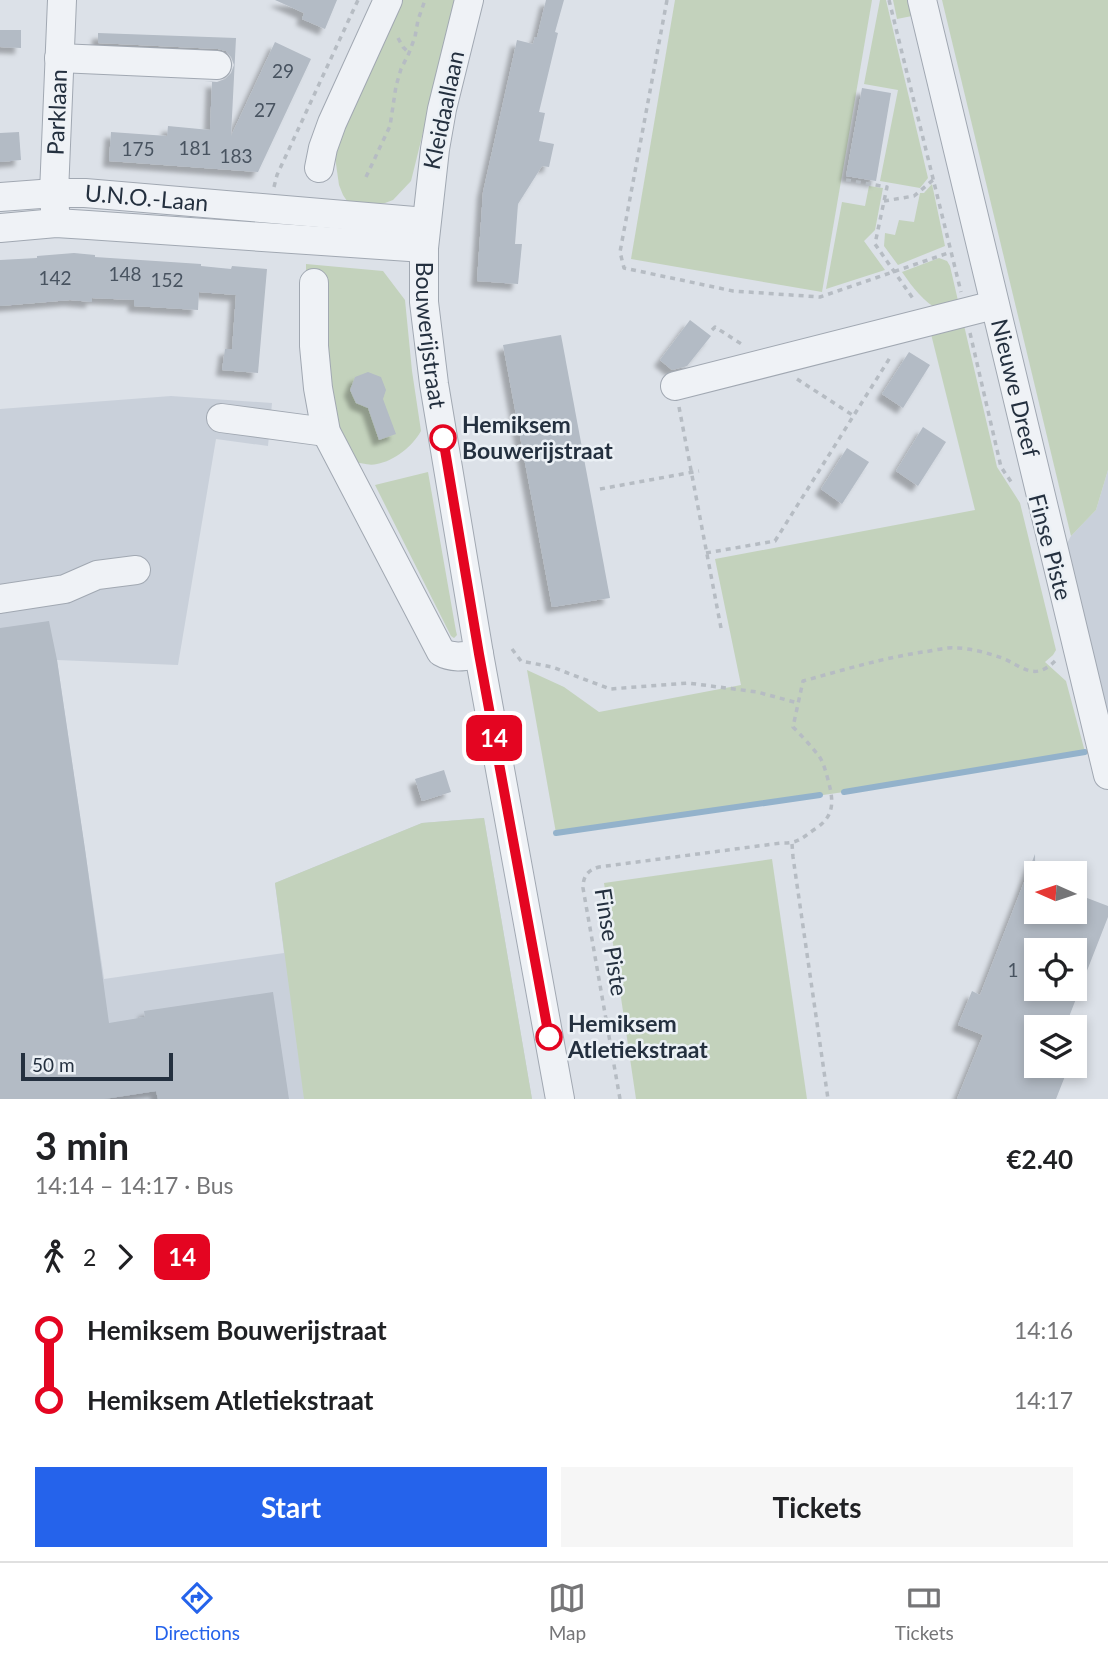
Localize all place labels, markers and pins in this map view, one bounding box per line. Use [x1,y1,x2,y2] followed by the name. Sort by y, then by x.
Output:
[462,410,613,464] place label: Hemiksem Bouwerijstraat
[430,425,456,451] marker: Hemiksem Bouwerijstraat
[567,1009,708,1063] place label: Hemiksem Atletiekstraat
[536,1024,562,1050] marker: Hemiksem Atletiekstraat

